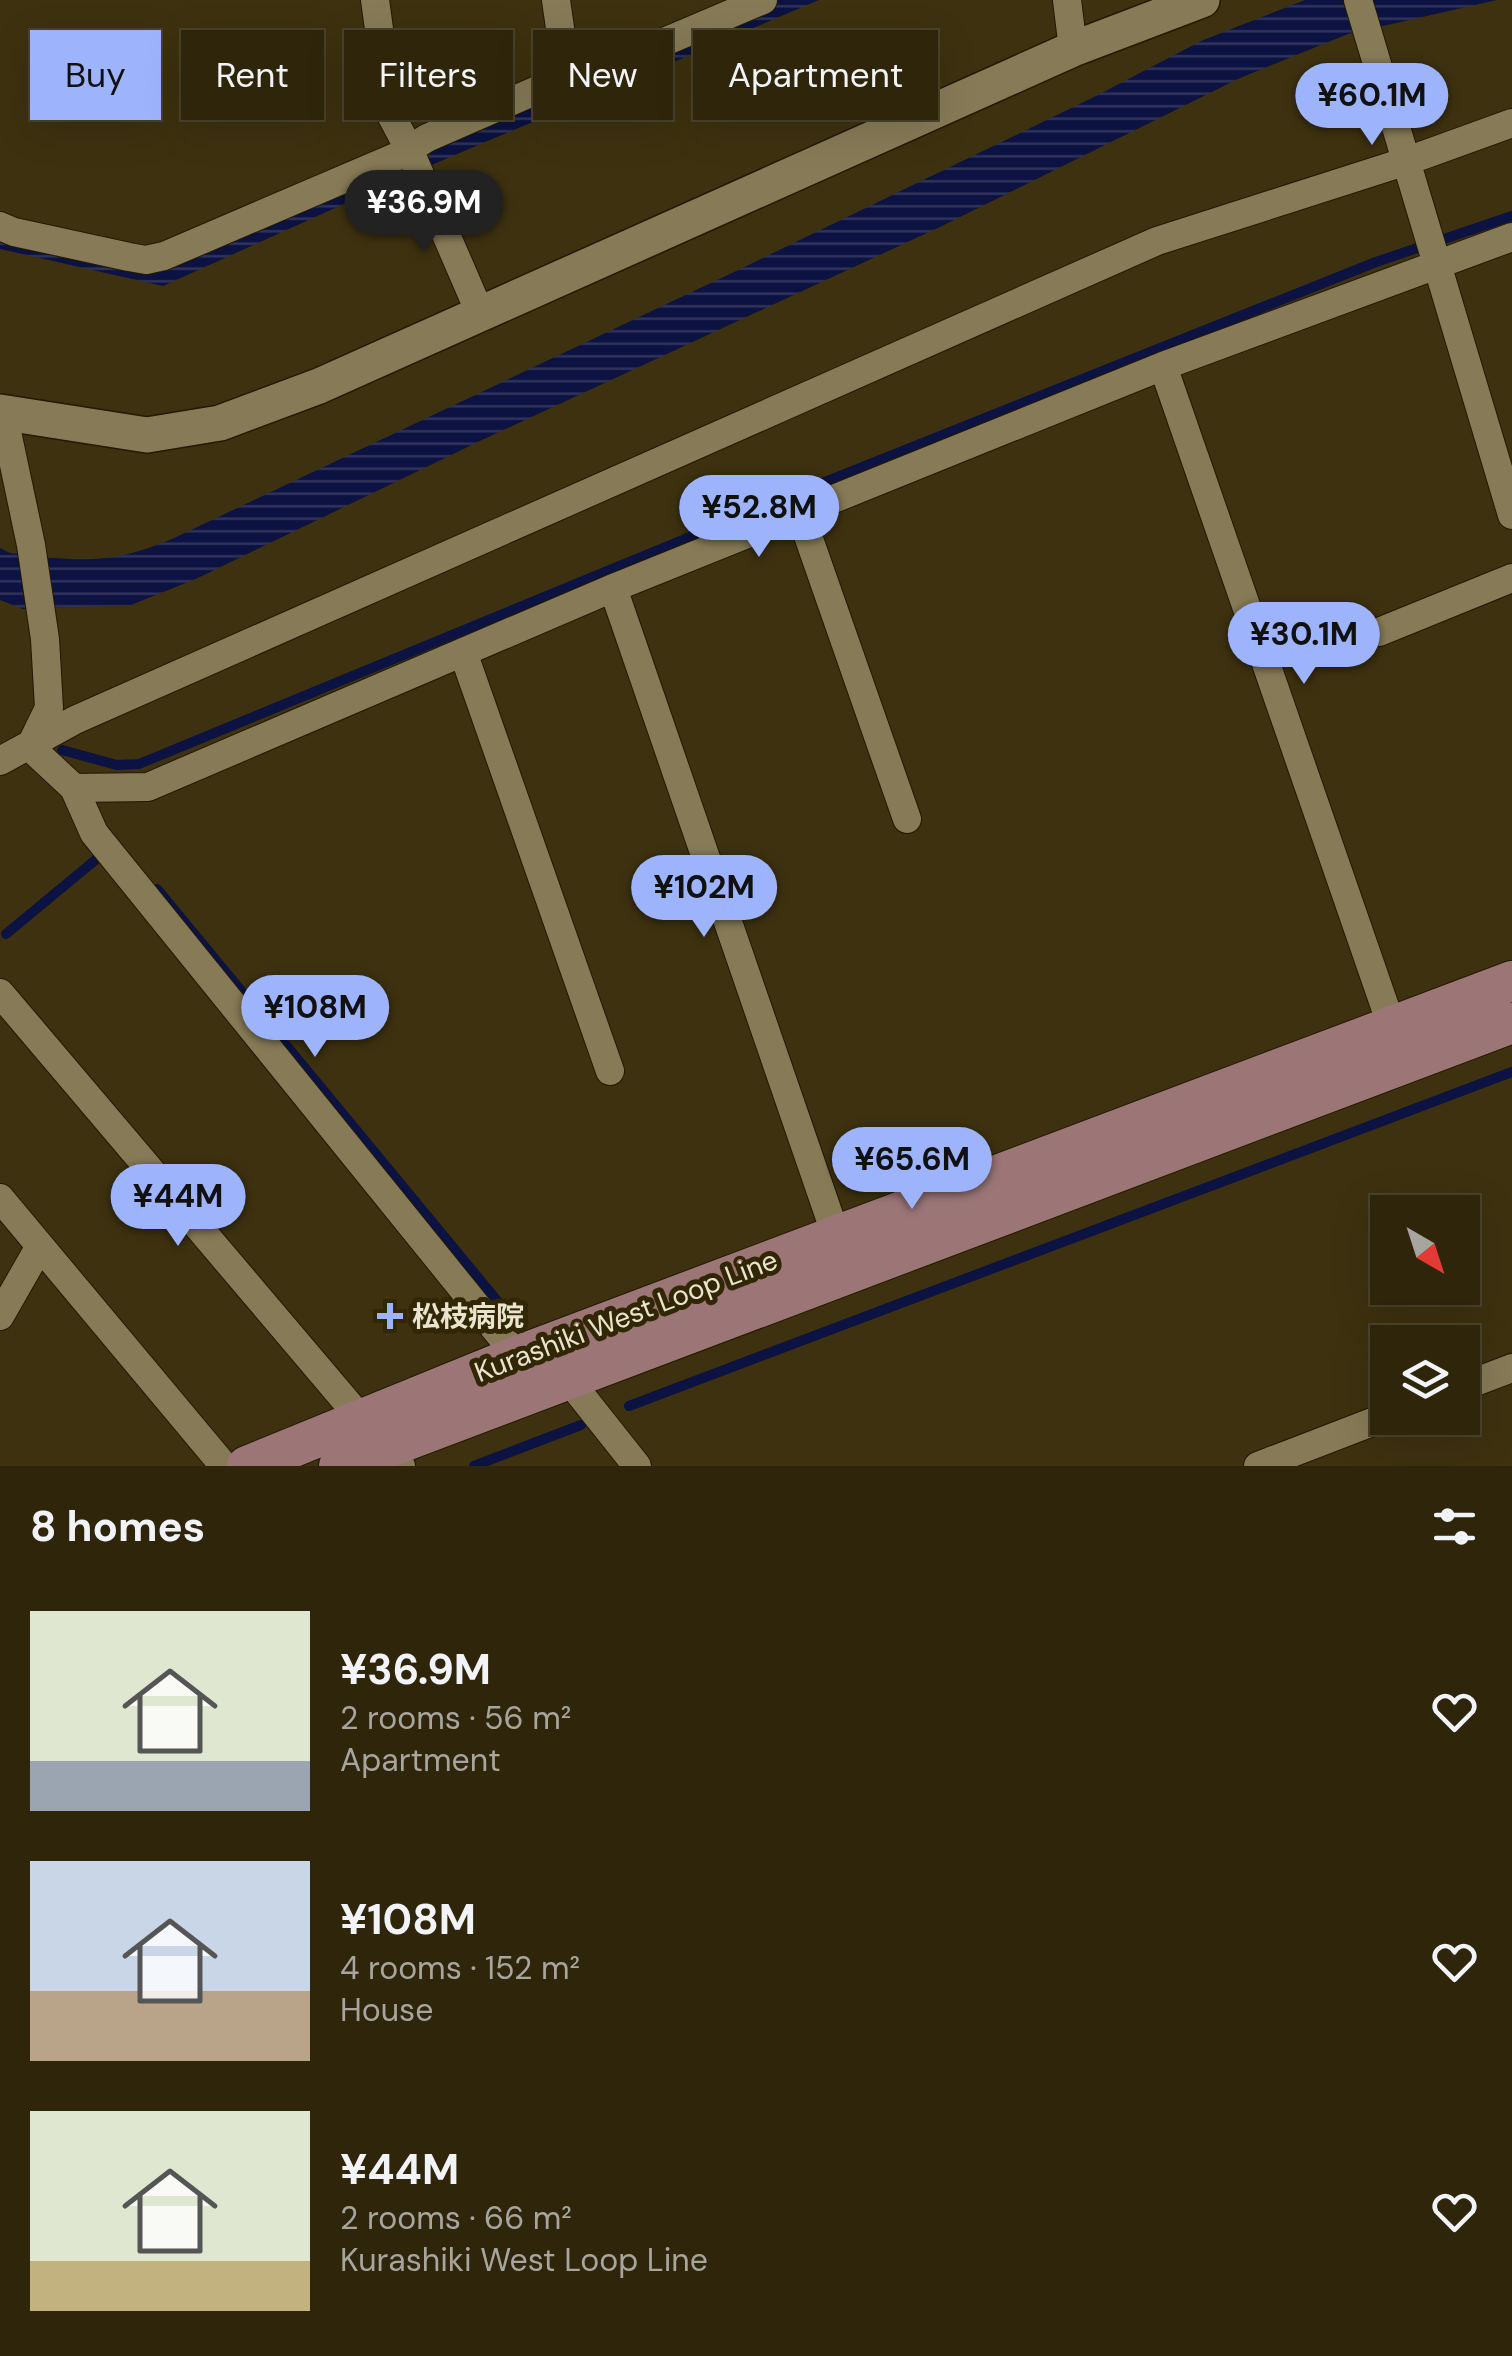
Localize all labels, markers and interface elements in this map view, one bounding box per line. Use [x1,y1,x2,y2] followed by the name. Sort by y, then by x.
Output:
[30,30,161,120] chip: Buy
[181,30,324,120] chip: Rent
[344,30,513,120] chip: Filters
[533,30,673,120] chip: New
[693,30,938,120] chip: Apartment
[1291,63,1453,148] pin: ¥60.1M
[1317,74,1427,116] text: ¥60.1M
[343,170,505,255] pin: ¥36.9M
[366,181,482,223] text: ¥36.9M
[678,475,840,560] pin: ¥52.8M
[701,486,817,528] text: ¥52.8M
[1223,602,1385,687] pin: ¥30.1M
[1250,613,1358,655] text: ¥30.1M
[634,855,774,940] pin: ¥102M
[653,866,755,908] text: ¥102M
[245,975,385,1060] pin: ¥108M
[263,986,367,1028] text: ¥108M
[831,1127,993,1212] pin: ¥65.6M
[854,1138,970,1180] text: ¥65.6M
[119,1164,237,1249] pin: ¥44M
[133,1175,223,1217] text: ¥44M
[1370,1195,1480,1305] north arrow
[1370,1195,1480,1435] map controls
[469,1241,783,1391] street label: Kurashiki West Loop Line
[412,1298,524,1335] place label: 松枝病院
[377,1303,403,1329] marker: 松枝病院
[1370,1325,1480,1435] button: layers
[30,1499,205,1554] text: 8 homes
[1427,1499,1482,1554] icon: filters
[340,1642,491,1697] text: ¥36.9M
[110,1651,230,1771] icon: home
[1427,1684,1482,1739] icon: heart
[340,1697,571,1739] text: 2 rooms · 56 m²
[340,1739,501,1781] text: Apartment
[340,1892,476,1947] text: ¥108M
[110,1901,230,2021] icon: home
[1427,1934,1482,1989] icon: heart
[340,1947,580,1989] text: 4 rooms · 152 m²
[340,1989,433,2031] text: House
[340,2142,459,2197] text: ¥44M
[110,2151,230,2271] icon: home
[1427,2184,1482,2239] icon: heart
[340,2197,572,2239] text: 2 rooms · 66 m²
[340,2239,708,2281] text: Kurashiki West Loop Line

